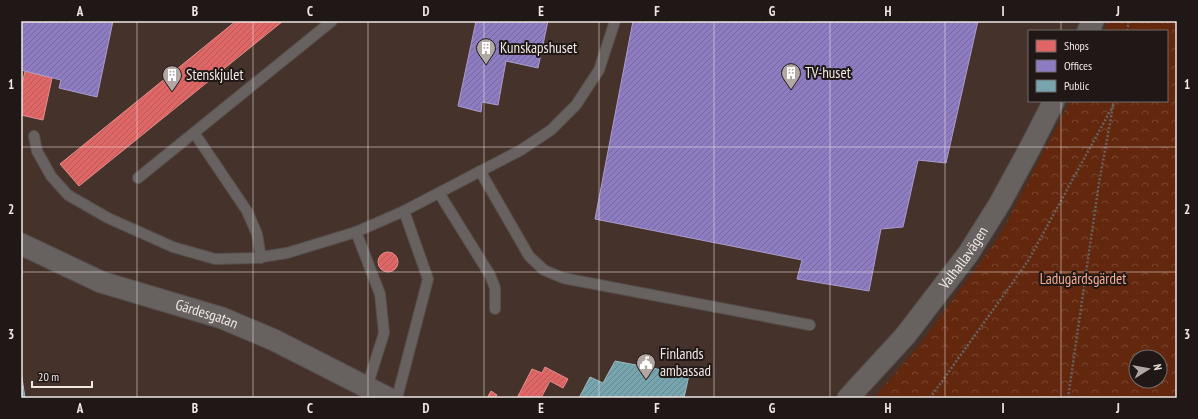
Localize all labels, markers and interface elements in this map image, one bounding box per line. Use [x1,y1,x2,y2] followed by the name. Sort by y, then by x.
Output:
[76,3,84,20] text: A
[192,3,198,20] text: B
[307,3,313,20] text: C
[423,3,430,20] text: D
[538,3,544,20] text: E
[654,3,660,20] text: F
[769,3,776,20] text: G
[885,3,892,20] text: H
[1001,3,1005,20] text: I
[1115,3,1120,20] text: J
[1028,30,1168,102] legend
[475,37,497,65] building icon: Kunskapshuset
[500,38,577,57] place label: Kunskapshuset
[1064,38,1089,53] text: Shops
[1064,58,1092,73] text: Offices
[780,62,802,90] building icon: TV-huset
[805,63,851,82] place label: TV-huset
[161,64,183,92] building icon: Stenskjulet
[186,65,244,84] place label: Stenskjulet
[8,76,14,93] text: 1
[1184,76,1190,93] text: 1
[1064,78,1090,93] text: Public
[8,201,14,218] text: 2
[1184,201,1190,218] text: 2
[934,223,992,294] street label: Valhallavägen
[1040,269,1126,288] park label: Ladugårdsgärdet
[173,295,241,333] street label: Gärdesgatan
[8,326,14,343] text: 3
[1184,326,1190,343] text: 3
[660,344,711,380] place label: Finlands ambassad
[1128,349,1168,389] north arrow
[635,352,657,380] public building icon: Finlands ambassad
[32,363,92,389] scale bar
[1150,363,1165,371] text: N
[38,369,59,384] text: 20 m
[76,400,84,417] text: A
[192,400,198,417] text: B
[307,400,313,417] text: C
[423,400,430,417] text: D
[538,400,544,417] text: E
[654,400,660,417] text: F
[769,400,776,417] text: G
[885,400,892,417] text: H
[1001,400,1005,417] text: I
[1115,400,1120,417] text: J

